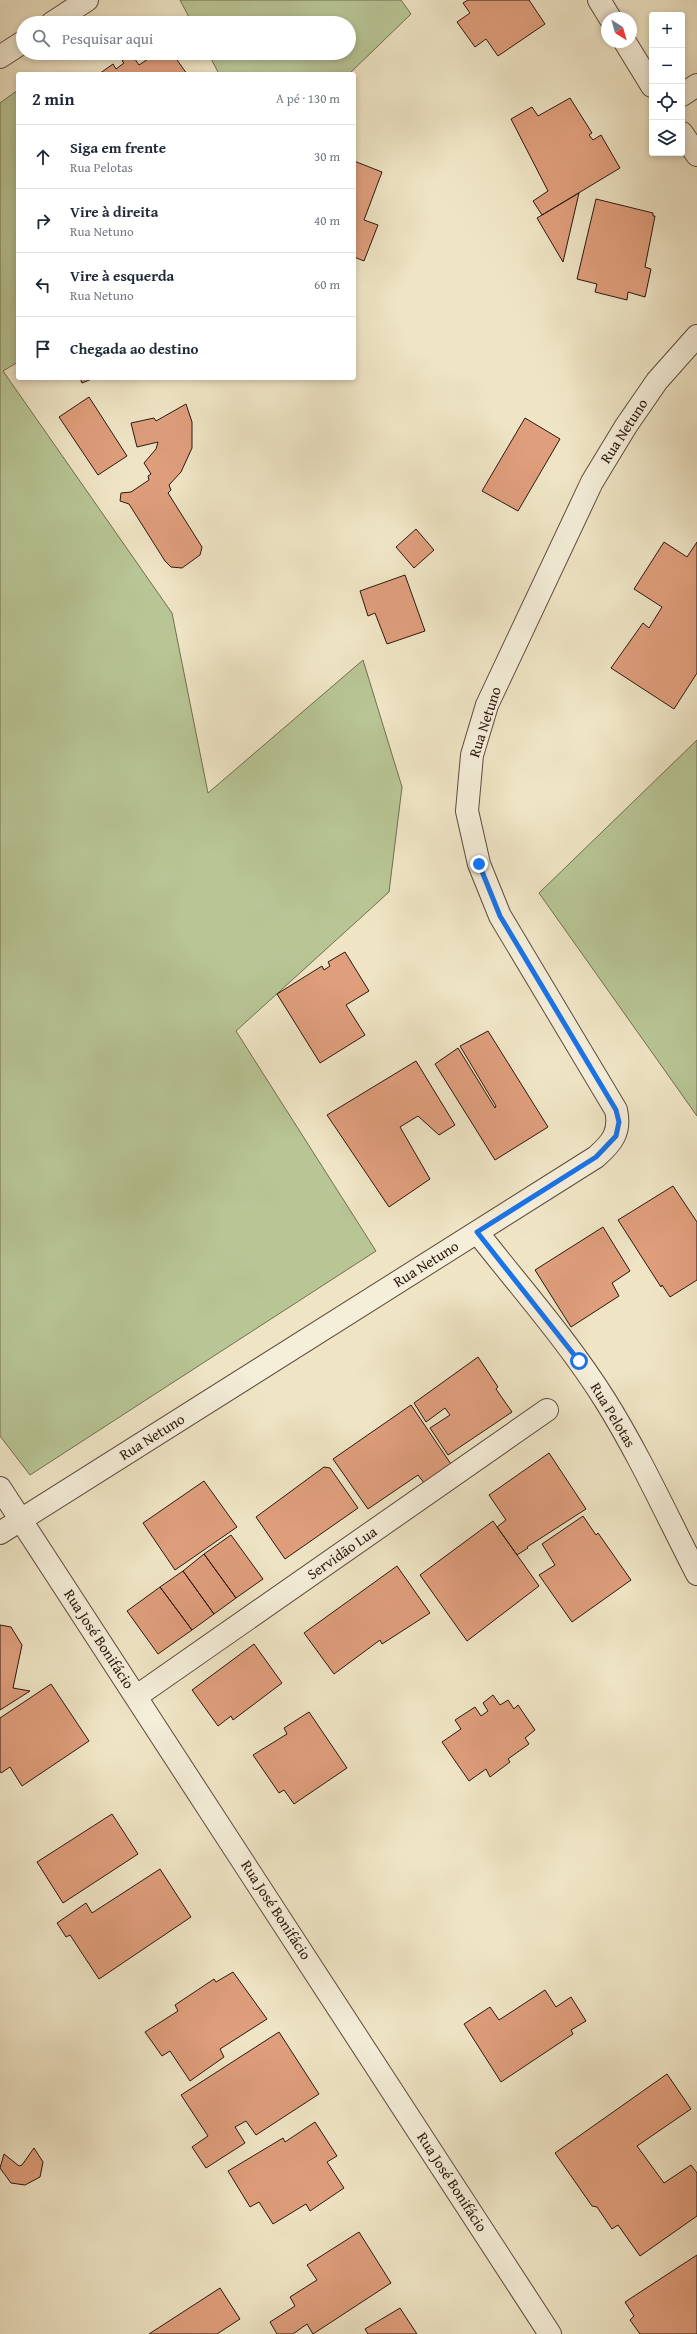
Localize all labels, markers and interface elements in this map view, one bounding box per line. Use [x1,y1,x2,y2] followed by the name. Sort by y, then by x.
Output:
[601,12,637,48] north arrow
[649,12,685,156] map controls
[649,12,685,48] button: +
[16,16,356,60] search box
[30,27,52,49] icon: search
[62,28,153,49] text: Pesquisar aqui
[649,48,685,84] button: −
[649,84,685,120] button: locate
[32,86,74,111] text: 2 min
[276,89,340,108] text: A pé · 130 m
[649,120,685,156] button: layers
[70,137,166,158] text: Siga em frente
[32,146,54,168] icon: ahead
[314,147,340,166] text: 30 m
[70,158,133,177] text: Rua Pelotas
[70,201,158,222] text: Vire à direita
[32,210,54,232] icon: right
[314,211,340,230] text: 40 m
[70,222,134,241] text: Rua Netuno
[70,265,174,286] text: Vire à esquerda
[32,274,54,296] icon: left
[314,275,340,294] text: 60 m
[70,286,134,305] text: Rua Netuno
[32,338,54,360] icon: arrive
[70,338,198,359] text: Chegada ao destino
[595,394,653,467] street label: Rua Netuno
[463,683,506,760] street label: Rua Netuno
[470,855,488,873] route end
[389,1235,463,1292] street label: Rua Netuno
[570,1352,588,1370] route start
[586,1378,641,1451] street label: Rua Pelotas
[115,1408,189,1465] street label: Rua Netuno
[303,1521,381,1584] street label: Servidão Lua
[59,1585,140,1693] street label: Rua José Bonifácio
[236,1856,317,1964] street label: Rua José Bonifácio
[412,2128,493,2236] street label: Rua José Bonifácio

